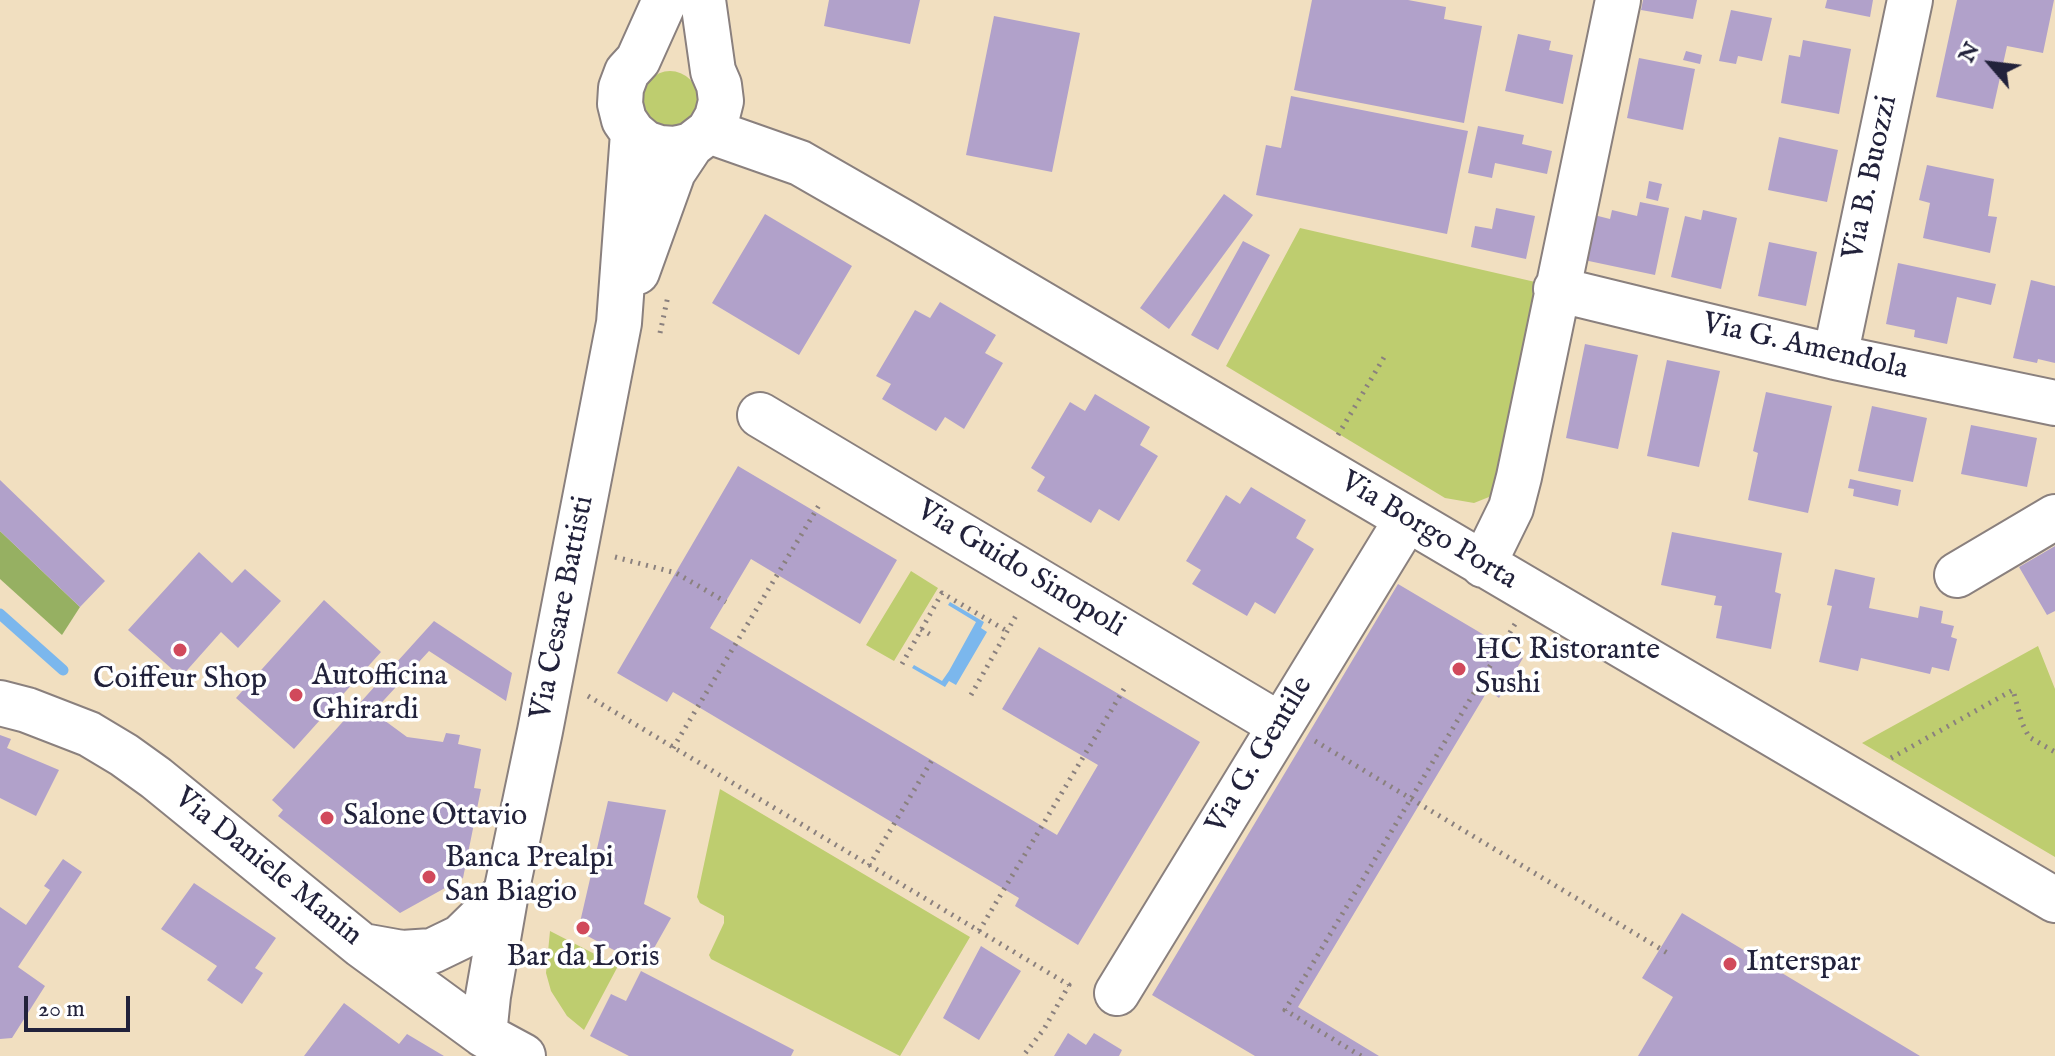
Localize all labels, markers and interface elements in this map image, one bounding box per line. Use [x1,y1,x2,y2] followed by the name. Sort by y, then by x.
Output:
[1951,24,2031,104] north arrow
[1953,38,1987,68] text: N
[1837,92,1907,264] street label: Via B. Buozzi
[1699,307,1911,389] street label: Via G. Amendola
[1333,465,1523,599] street label: Via Borgo Porta
[525,493,603,723] street label: Via Cesare Battisti
[909,493,1131,647] street label: Via Guido Sinopoli
[1475,634,1660,704] place label: HC Ristorante Sushi
[171,641,189,659] marker: Coiffeur Shop
[312,660,448,730] place label: Autofficina Ghirardi
[1450,660,1468,678] marker: HC Ristorante Sushi
[93,663,267,699] place label: Coiffeur Shop
[1200,671,1322,841] street label: Via G. Gentile
[287,686,305,704] marker: Autofficina Ghirardi
[166,781,368,955] street label: Via Daniele Manin
[343,800,527,836] place label: Salone Ottavio
[318,809,336,827] marker: Salone Ottavio
[445,842,614,912] place label: Banca Prealpi San Biagio
[420,868,438,886] marker: Banca Prealpi San Biagio
[574,919,592,937] marker: Bar da Loris
[506,941,660,977] place label: Bar da Loris
[1746,946,1861,982] place label: Interspar
[1721,955,1739,973] marker: Interspar
[28,980,134,1030] scale bar
[38,994,85,1025] text: 20 m

